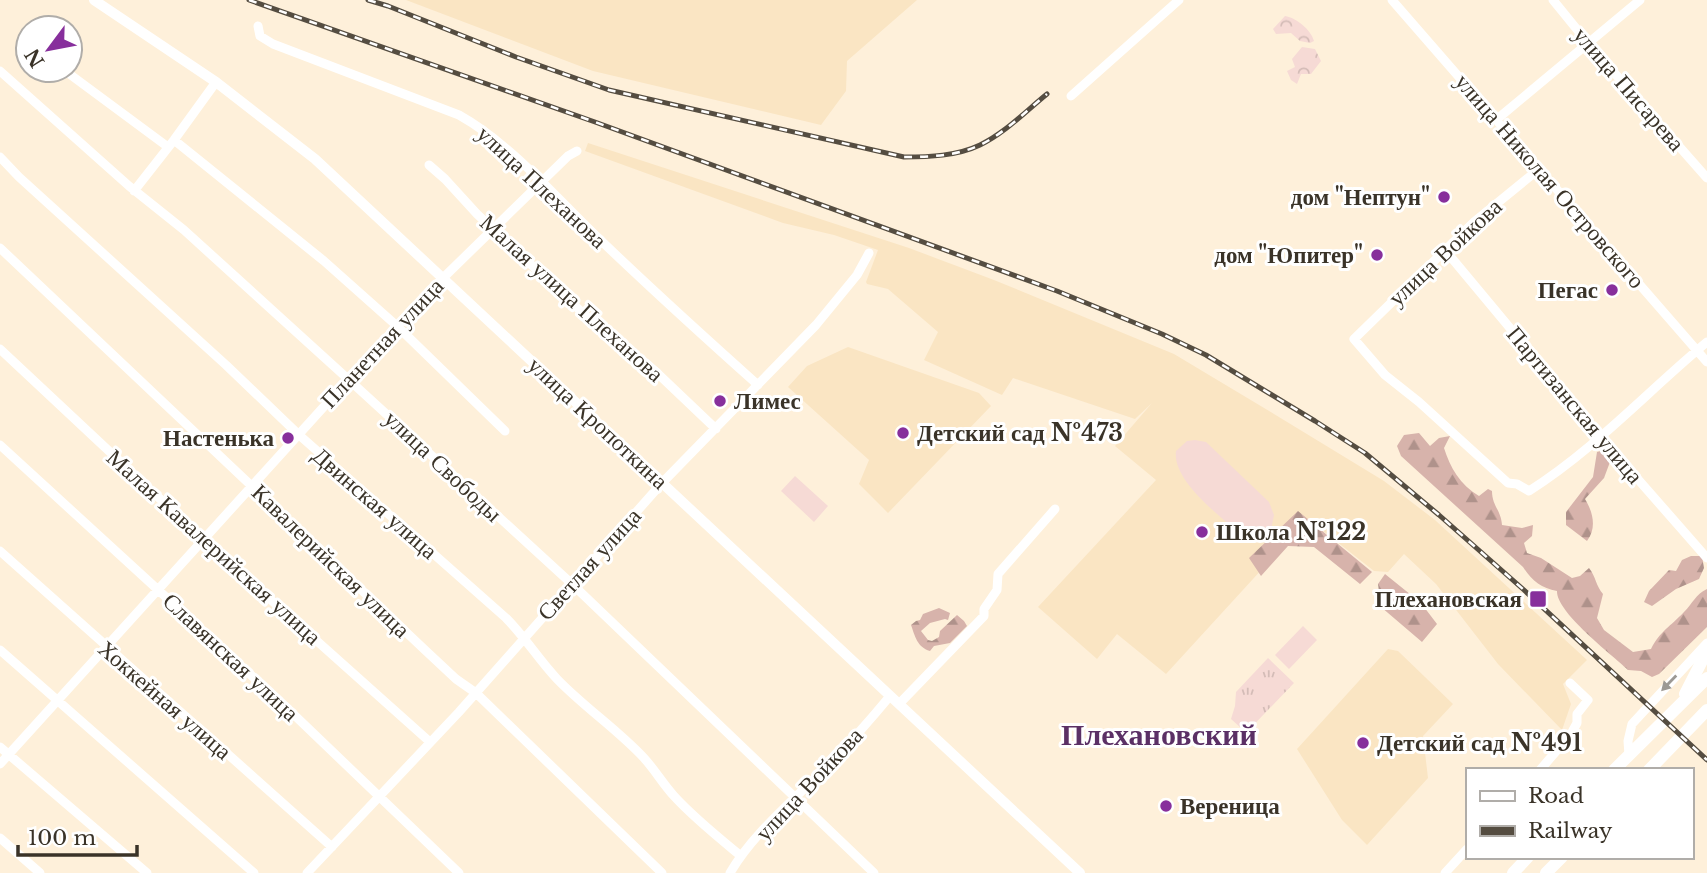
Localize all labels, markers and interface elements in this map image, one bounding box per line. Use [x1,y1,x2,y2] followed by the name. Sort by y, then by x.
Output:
[14,14,84,84] north arrow
[1567,21,1691,157] street label: улица Писарева
[20,44,49,71] text: N
[1449,68,1651,294] street label: улица Николая Островского
[471,120,613,254] street label: улица Плеханова
[1291,183,1430,211] place label: дом "Нептун"
[1436,189,1452,205] marker: дом "Нептун"
[1382,192,1508,312] street label: улица Войкова
[475,208,669,388] street label: Малая улица Плеханова
[1214,241,1363,269] place label: дом "Юпитер"
[1369,247,1385,263] marker: дом "Юпитер"
[315,272,449,414] street label: Планетная улица
[1538,276,1598,304] place label: Пегас
[1604,282,1620,298] marker: Пегас
[1501,320,1649,490] street label: Партизанская улица
[522,351,674,495] street label: улица Кропоткина
[734,387,801,415] place label: Лимес
[712,393,728,409] marker: Лимес
[378,404,508,528] street label: улица Свободы
[917,419,1123,447] place label: Детский сад №473
[163,424,274,452] place label: Настенька
[895,425,911,441] marker: Детский сад №473
[280,430,296,446] marker: Настенька
[307,441,443,565] street label: Двинская улица
[101,443,327,651] street label: Малая Кавалерийская улица
[246,478,416,644] street label: Кавалерийская улица
[531,502,647,626] street label: Светлая улица
[1216,518,1366,546] place label: Школа №122
[1194,524,1210,540] marker: Школа №122
[1375,585,1522,613] place label: Плехановская
[157,587,305,727] street label: Славянская улица
[1528,589,1548,609] marker: Плехановская
[93,635,237,765] street label: Хоккейная улица
[1661,674,1677,691] one-way arrow
[1061,716,1257,753] district label: Плехановский
[749,721,869,847] street label: улица Войкова
[1377,729,1582,757] place label: Детский сад №491
[1355,735,1371,751] marker: Детский сад №491
[1466,768,1693,859] legend
[1528,783,1584,809] text: Road
[1180,792,1280,820] place label: Вереница
[1158,798,1174,814] marker: Вереница
[18,814,136,858] scale bar
[1528,818,1613,844] text: Railway
[28,825,96,851] text: 100 m

